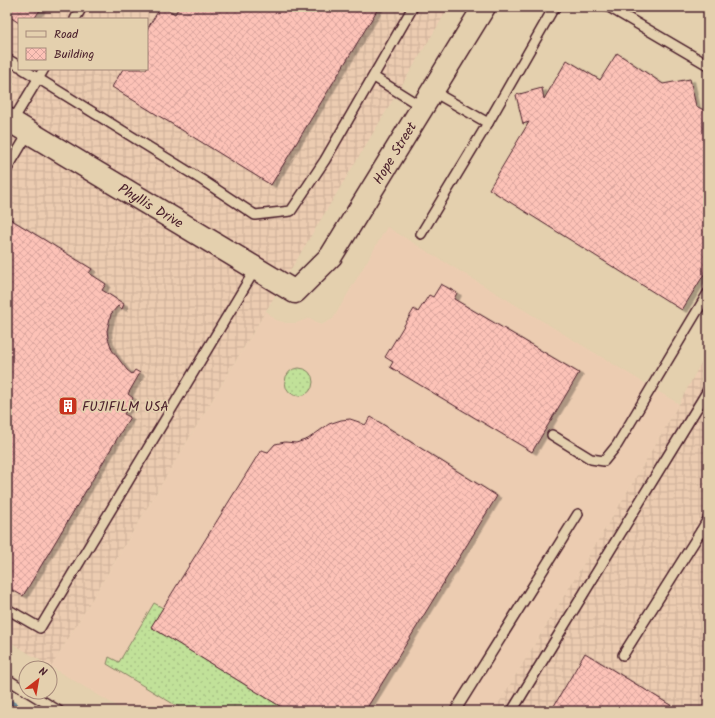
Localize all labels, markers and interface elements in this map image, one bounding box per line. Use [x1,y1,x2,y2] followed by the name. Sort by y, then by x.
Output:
[18,18,148,70] legend
[54,25,79,44] text: Road
[54,45,94,64] text: Building
[368,117,423,189] street label: Hope Street
[114,178,188,235] street label: Phyllis Drive
[57,395,79,417] building icon: FUJIFILM USA
[82,396,169,418] place label: FUJIFILM USA
[18,660,58,700] north arrow
[35,663,50,682] text: N

